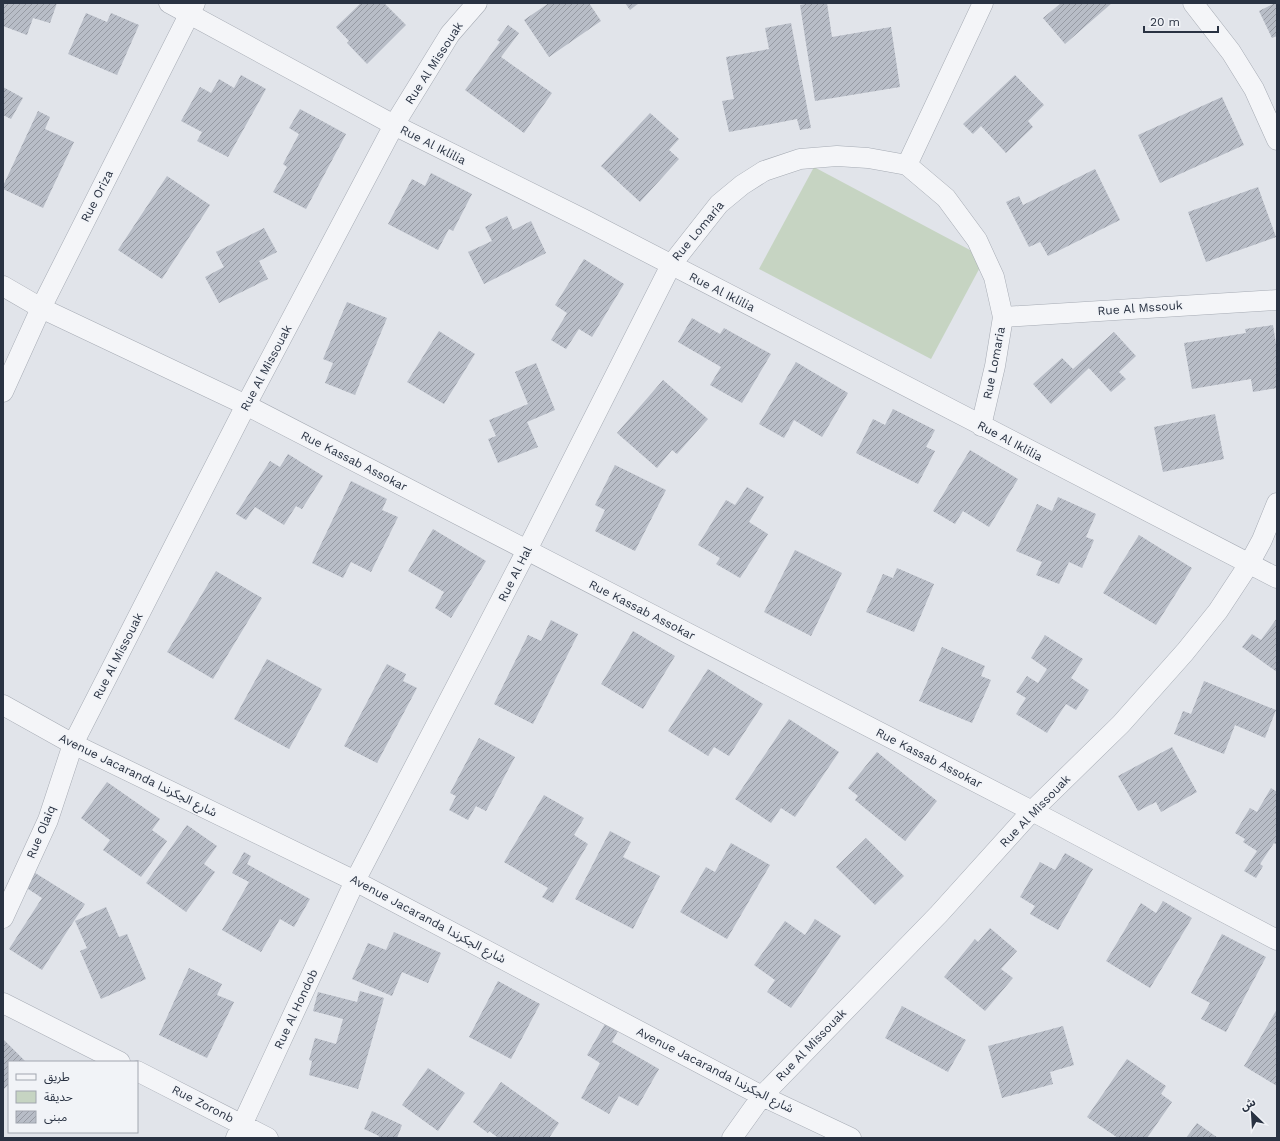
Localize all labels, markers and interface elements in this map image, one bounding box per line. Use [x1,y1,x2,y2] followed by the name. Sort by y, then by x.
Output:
[1144,8,1218,34] scale bar
[1150,15,1180,29] text: 20 m
[402,19,466,107] street label: Rue Al Missouak
[398,122,468,168] street label: Rue Al Iklilia
[78,167,116,224] street label: Rue Oriza
[669,198,727,264] street label: Rue Lomaria
[687,269,757,315] street label: Rue Al Iklilia
[1097,298,1183,318] street label: Rue Al Mssouk
[237,322,295,413] street label: Rue Al Missouak
[980,325,1008,400] street label: Rue Lomaria
[975,418,1045,464] street label: Rue Al Iklilia
[299,428,410,494] street label: Rue Kassab Assokar
[495,544,535,604] street label: Rue Al Hal
[587,577,698,643] street label: Rue Kassab Assokar
[90,610,146,702] street label: Rue Al Missouak
[874,725,985,791] street label: Rue Kassab Assokar
[56,731,219,821] street label: Avenue Jacaranda شارع الجكرندا
[997,772,1073,850] street label: Rue Al Missouak
[24,803,58,861] street label: Rue Olaiq
[347,872,508,968] street label: Avenue Jacaranda شارع الجكرندا
[271,967,321,1051] street label: Rue Al Hondob
[773,1006,849,1084] street label: Rue Al Missouak
[633,1024,796,1118] street label: Avenue Jacaranda شارع الجكرندا
[8,1061,138,1133] legend
[44,1070,70,1085] text: طريق
[170,1082,236,1126] street label: Rue Zoronb
[44,1090,73,1104] text: حديقة
[1232,1093,1272,1133] north arrow
[1238,1095,1258,1113] text: ش
[44,1110,67,1124] text: مبنى

